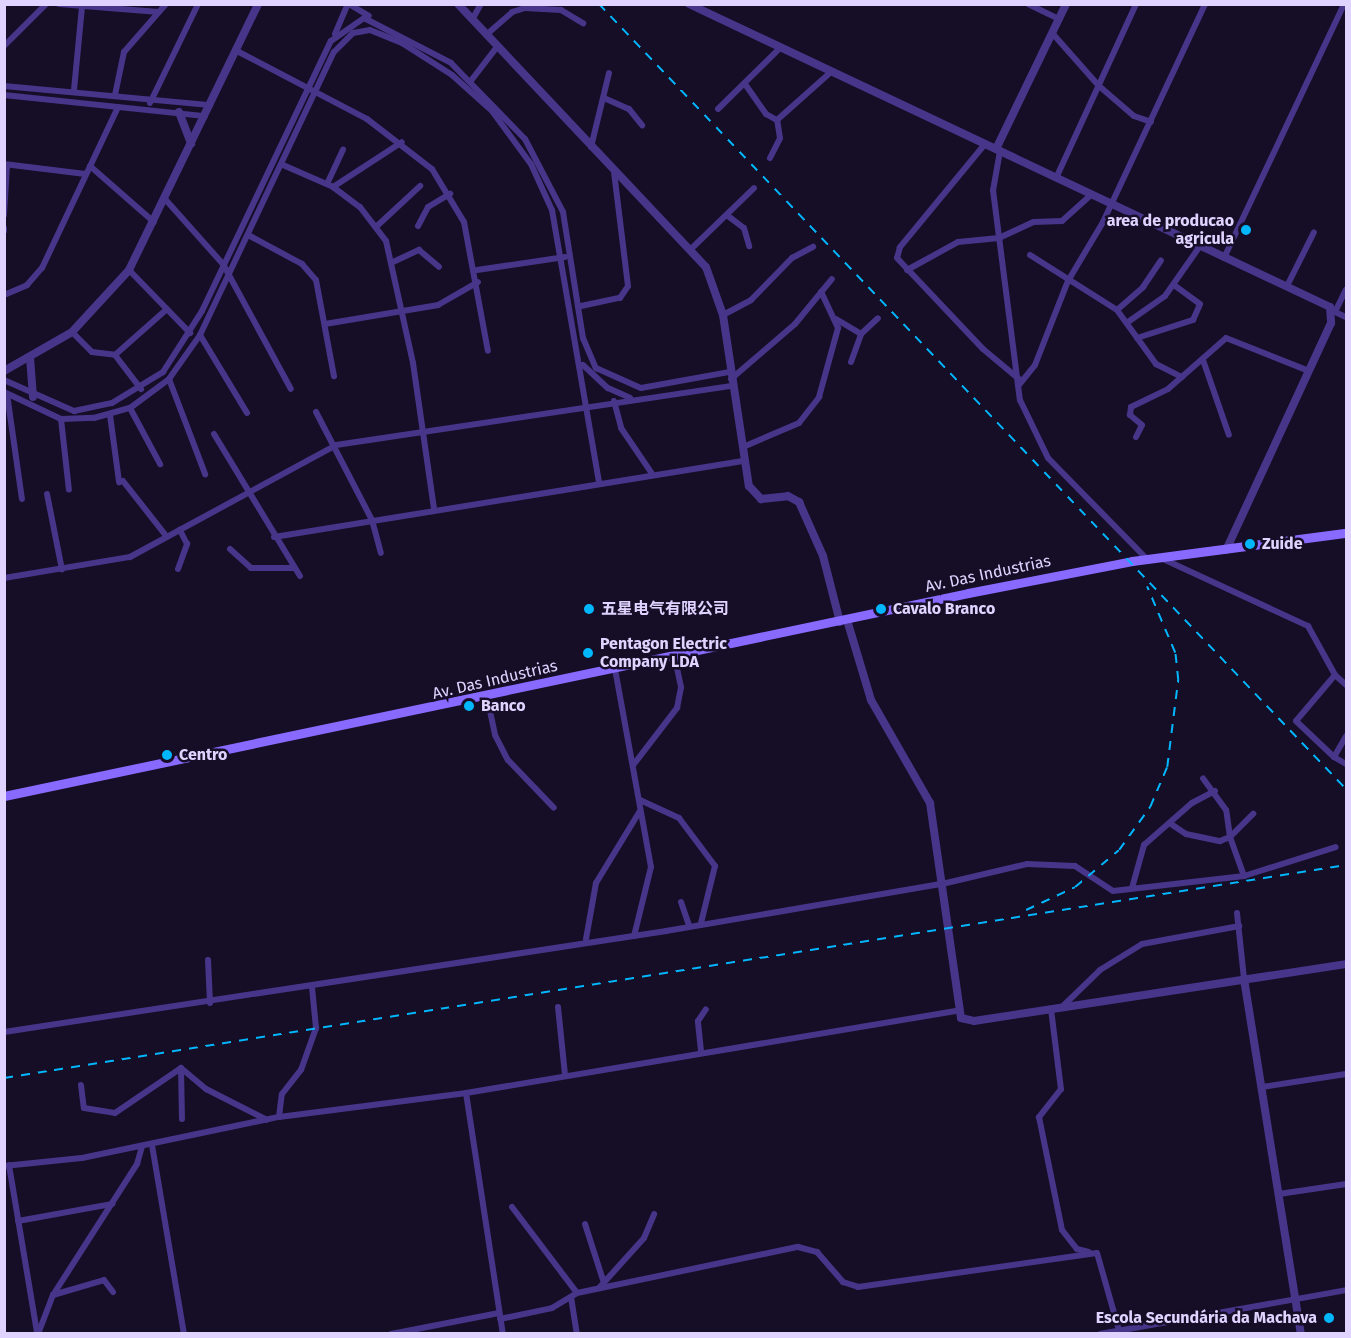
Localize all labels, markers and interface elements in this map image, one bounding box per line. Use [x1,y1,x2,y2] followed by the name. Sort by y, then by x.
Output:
[1107,211,1234,249] place label: area de producao agricula
[1239,223,1253,237] marker: area de producao agricula
[1262,534,1303,554] place label: Zuide
[1243,537,1257,551] marker: Zuide
[923,551,1053,597] street label: Av. Das Industrias
[601,599,729,619] place label: 五星电气有限公司
[893,599,995,619] place label: Cavalo Branco
[582,602,596,616] marker: 五星电气有限公司
[874,602,888,616] marker: Cavalo Branco
[600,634,727,672] place label: Pentagon Electric Company LDA
[581,646,595,660] marker: Pentagon Electric Company LDA
[431,656,559,704] street label: Av. Das Industrias
[481,696,526,716] place label: Banco
[462,699,476,713] marker: Banco
[179,745,227,765] place label: Centro
[160,748,174,762] marker: Centro
[1096,1308,1317,1328] place label: Escola Secundária da Machava
[1322,1311,1336,1325] marker: Escola Secundária da Machava

